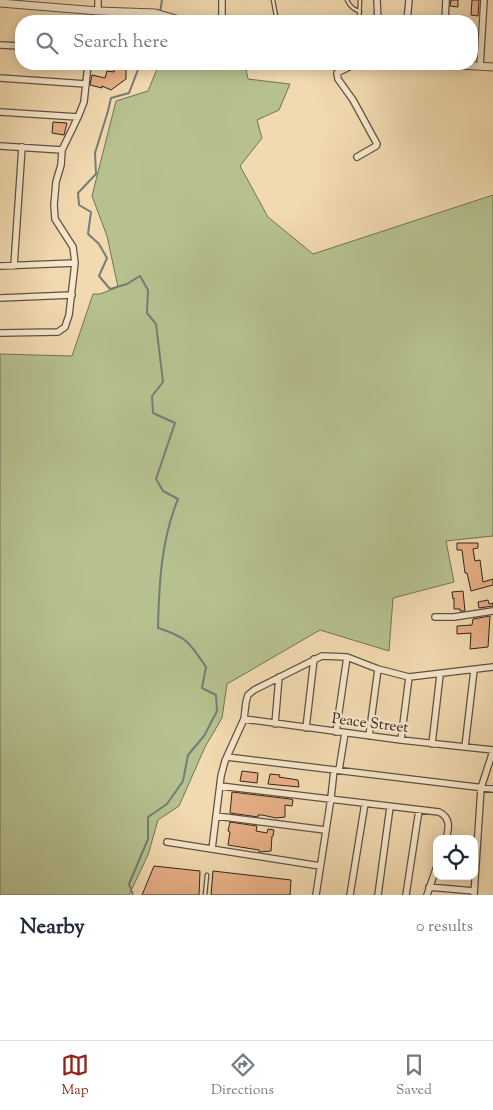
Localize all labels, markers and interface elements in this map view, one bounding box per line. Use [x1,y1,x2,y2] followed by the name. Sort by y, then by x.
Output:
[15,15,478,70] search box
[33,29,61,57] icon: search
[73,29,168,56] text: Search here
[330,709,410,739] street label: Peace Street
[433,835,478,880] map controls
[433,835,478,880] button: locate
[20,913,85,943] text: Nearby
[416,916,473,939] text: 0 results
[61,1051,89,1101] tab: Map
[211,1051,274,1101] tab: Directions
[396,1051,432,1101] tab: Saved

